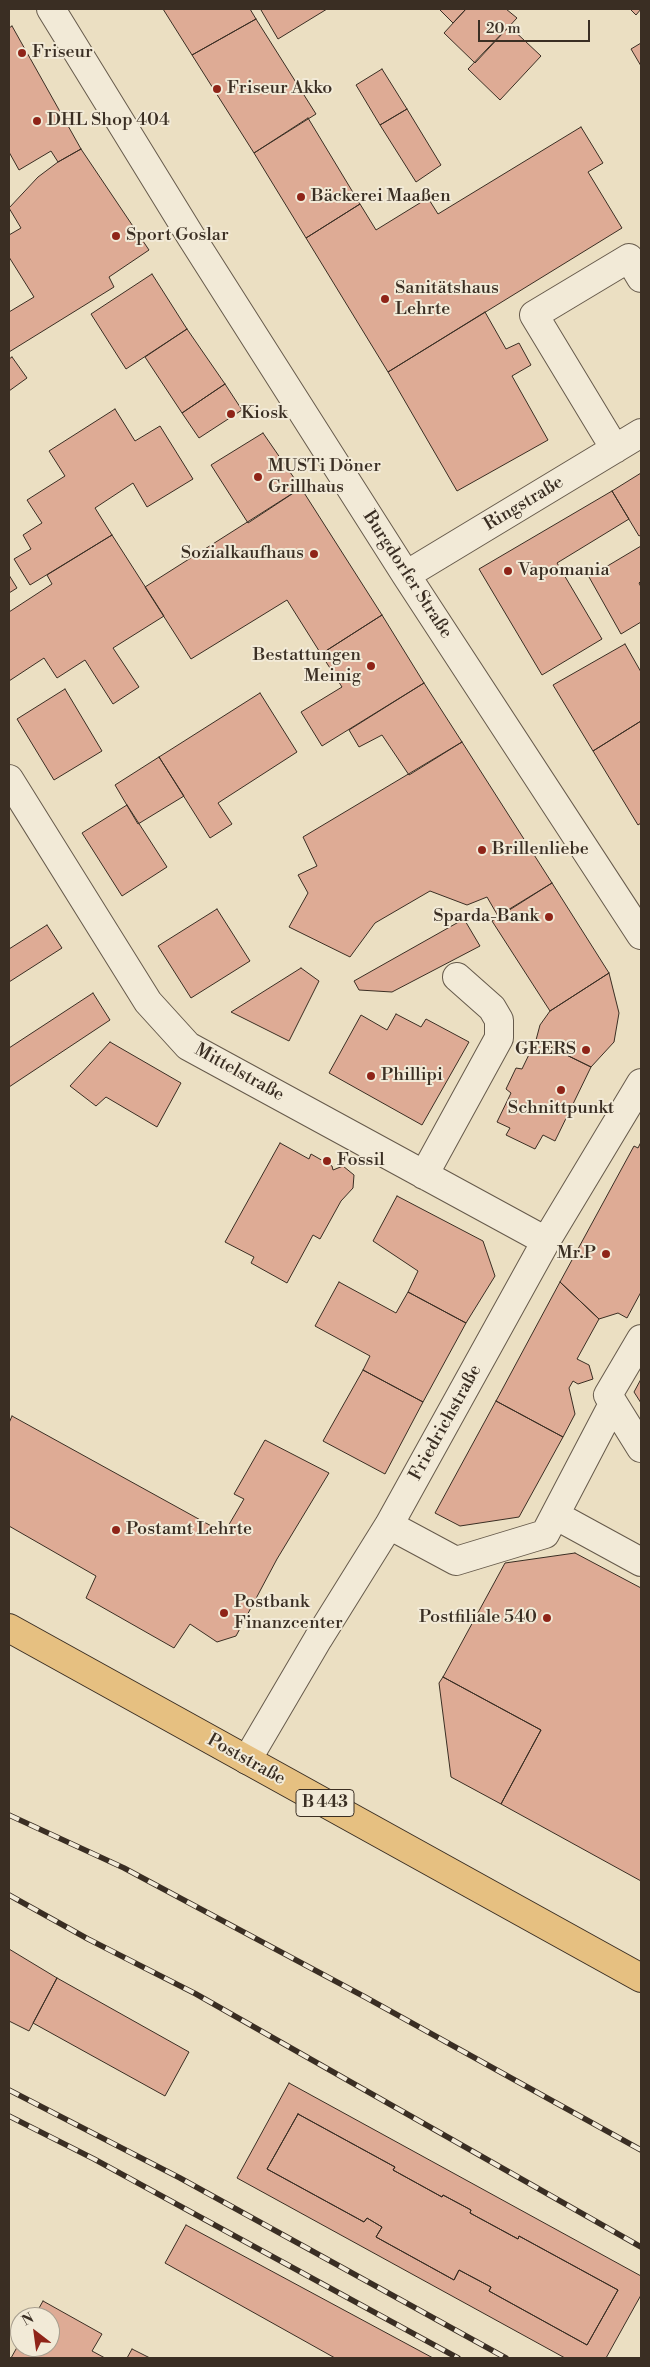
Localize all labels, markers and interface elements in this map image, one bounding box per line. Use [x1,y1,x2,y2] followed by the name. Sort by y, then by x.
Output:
[480,10,592,42] scale bar
[486,19,521,38] text: 20 m
[32,42,93,64] place label: Friseur
[16,47,28,59] marker: Friseur
[227,78,332,100] place label: Friseur Akko
[211,83,223,95] marker: Friseur Akko
[47,110,170,132] place label: DHL Shop 404
[31,115,43,127] marker: DHL Shop 404
[311,186,451,208] place label: Bäckerei Maaßen
[295,191,307,203] marker: Bäckerei Maaßen
[126,225,229,247] place label: Sport Goslar
[110,230,122,242] marker: Sport Goslar
[395,278,499,320] place label: Sanitätshaus Lehrte
[379,293,391,305] marker: Sanitätshaus Lehrte
[241,403,287,425] place label: Kiosk
[225,408,237,420] marker: Kiosk
[268,456,381,498] place label: MUSTi Döner Grillhaus
[252,471,264,483] marker: MUSTi Döner Grillhaus
[480,472,568,536] street label: Ringstraße
[358,507,456,643] street label: Burgdorfer Straße
[181,543,304,565] place label: Sozialkaufhaus
[308,548,320,560] marker: Sozialkaufhaus
[518,560,610,582] place label: Vapomania
[502,565,514,577] marker: Vapomania
[253,645,361,688] place label: Bestattungen Meinig
[365,660,377,672] marker: Bestattungen Meinig
[492,839,589,861] place label: Brillenliebe
[476,844,488,856] marker: Brillenliebe
[433,906,539,928] place label: Sparda-Bank
[543,911,555,923] marker: Sparda-Bank
[515,1039,576,1061] place label: GEERS
[190,1040,288,1106] street label: Mittelstraße
[580,1044,592,1056] marker: GEERS
[381,1065,443,1087] place label: Phillipi
[365,1070,377,1082] marker: Phillipi
[555,1084,567,1096] marker: Schnittpunkt
[508,1098,614,1120] place label: Schnittpunkt
[337,1150,385,1172] place label: Fossil
[321,1155,333,1167] marker: Fossil
[557,1243,596,1265] place label: Mr.P
[600,1248,612,1260] marker: Mr.P
[405,1361,487,1485] street label: Friedrichstraße
[126,1519,252,1541] place label: Postamt Lehrte
[110,1524,122,1536] marker: Postamt Lehrte
[234,1592,343,1635] place label: Postbank Finanzcenter
[218,1607,230,1619] marker: Postbank Finanzcenter
[419,1607,537,1629] place label: Postfiliale 540
[541,1612,553,1624] marker: Postfiliale 540
[203,1730,289,1790] street label: Poststraße
[296,1790,354,1816] road number: B 443
[10,2307,60,2357] north arrow
[19,2309,37,2330] text: N

